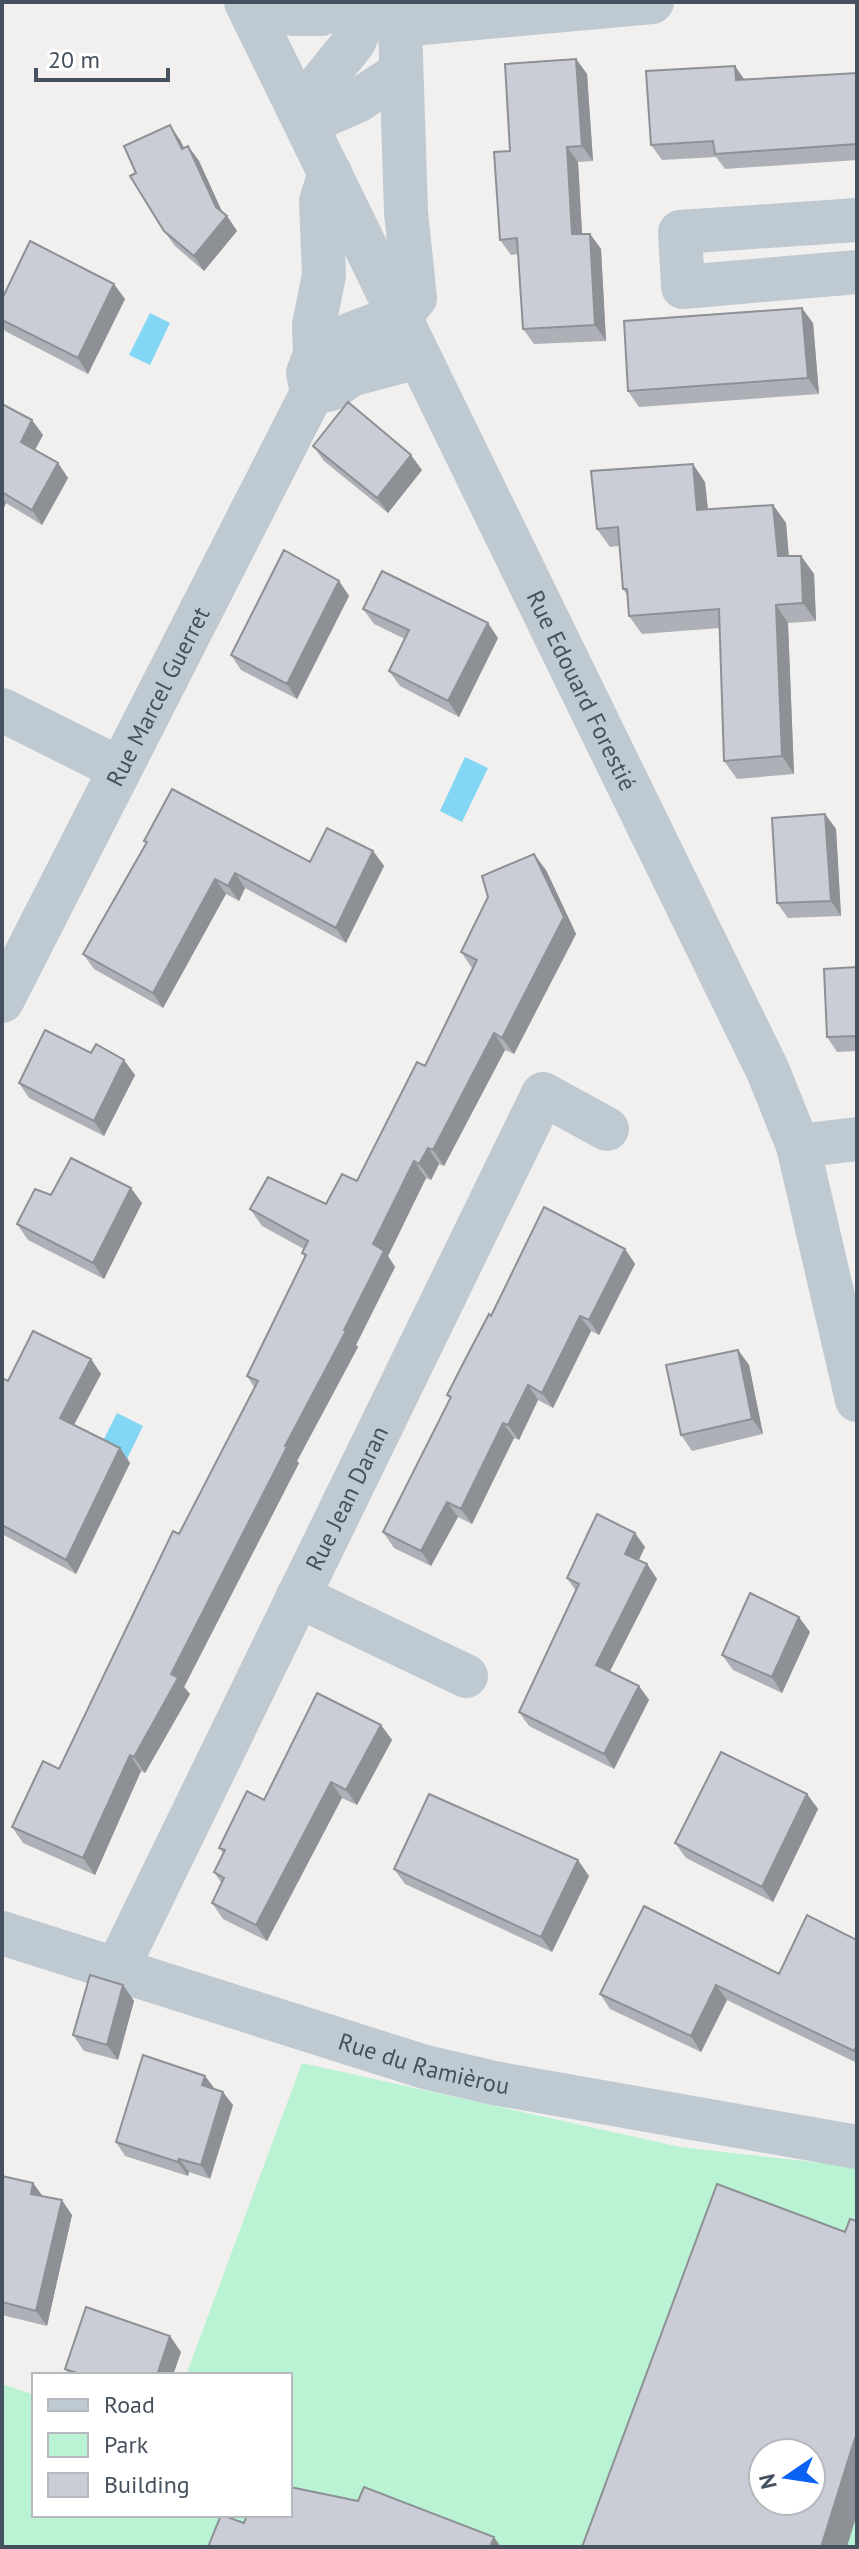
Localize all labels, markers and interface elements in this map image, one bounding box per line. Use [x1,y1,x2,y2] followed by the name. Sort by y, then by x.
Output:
[36,32,168,82] scale bar
[48,44,100,75] text: 20 m
[520,585,644,796] street label: Rue Edouard Forestié
[99,601,216,791] street label: Rue Marcel Guerret
[298,1420,395,1575] street label: Rue Jean Daran
[335,2025,512,2101] street label: Rue du Ramièrou
[32,2373,292,2517] legend
[104,2389,155,2420] text: Road
[104,2429,149,2460] text: Park
[747,2437,827,2517] north arrow
[104,2469,190,2500] text: Building
[752,2471,783,2492] text: N

